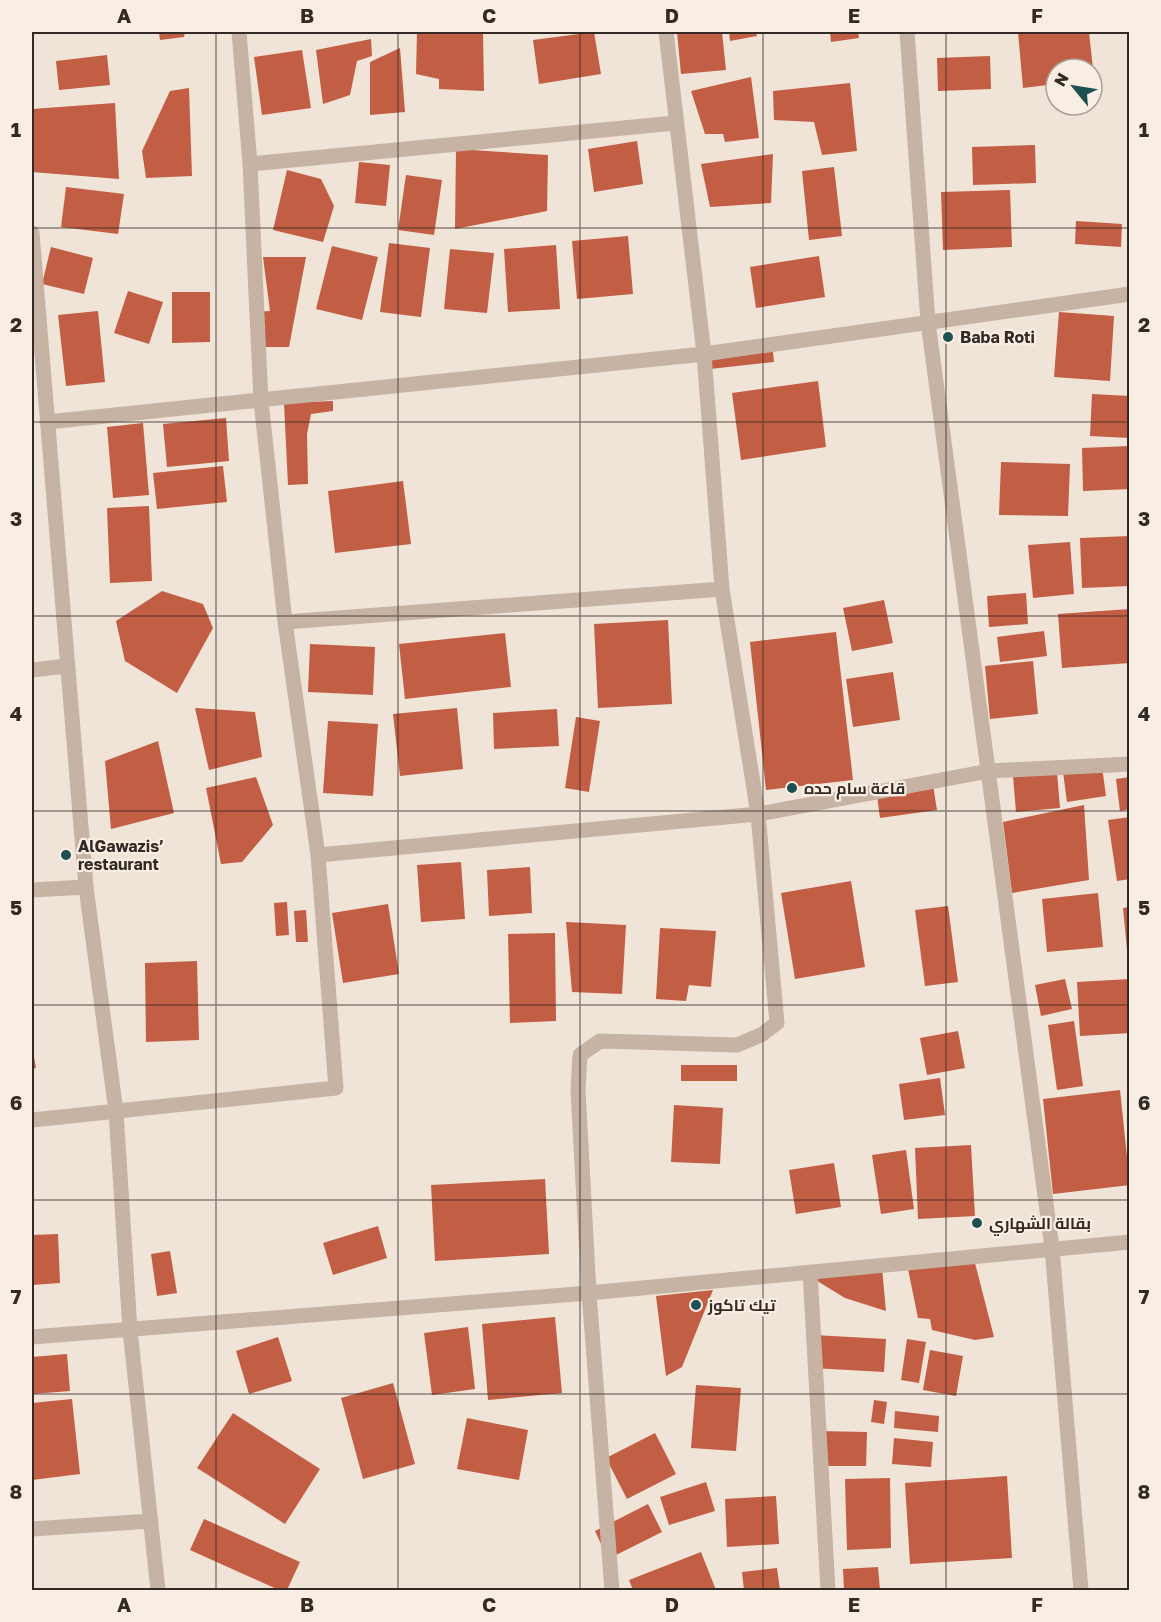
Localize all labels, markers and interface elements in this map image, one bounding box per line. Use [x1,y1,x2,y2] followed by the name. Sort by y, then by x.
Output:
[117,3,131,27] text: A
[300,3,314,27] text: B
[482,3,496,27] text: C
[665,3,679,27] text: D
[848,3,860,27] text: E
[1031,3,1043,27] text: F
[1044,57,1104,117] north arrow
[1049,69,1073,90] text: N
[11,117,21,141] text: 1
[1139,117,1149,141] text: 1
[10,312,22,336] text: 2
[1138,312,1150,336] text: 2
[960,327,1035,347] place label: Baba Roti
[941,330,955,344] marker: Baba Roti
[10,506,22,530] text: 3
[1138,506,1150,530] text: 3
[10,701,22,725] text: 4
[1138,701,1150,725] text: 4
[804,778,905,800] place label: قاعة سام حده
[785,781,799,795] marker: قاعة سام حده
[78,836,164,874] place label: AlGawazis’ restaurant
[59,848,73,862] marker: AlGawazis’ restaurant
[10,895,22,919] text: 5
[1138,895,1150,919] text: 5
[10,1090,22,1114] text: 6
[1138,1090,1150,1114] text: 6
[989,1213,1091,1236] place label: بقالة الشهاري
[970,1216,984,1230] marker: بقالة الشهاري
[11,1284,22,1308] text: 7
[1139,1284,1150,1308] text: 7
[707,1295,777,1315] place label: تيك تاكوز
[689,1298,703,1312] marker: تيك تاكوز
[10,1479,22,1503] text: 8
[1138,1479,1150,1503] text: 8
[117,1592,131,1616] text: A
[300,1592,314,1616] text: B
[482,1592,496,1616] text: C
[665,1592,679,1616] text: D
[848,1592,860,1616] text: E
[1031,1592,1043,1616] text: F

